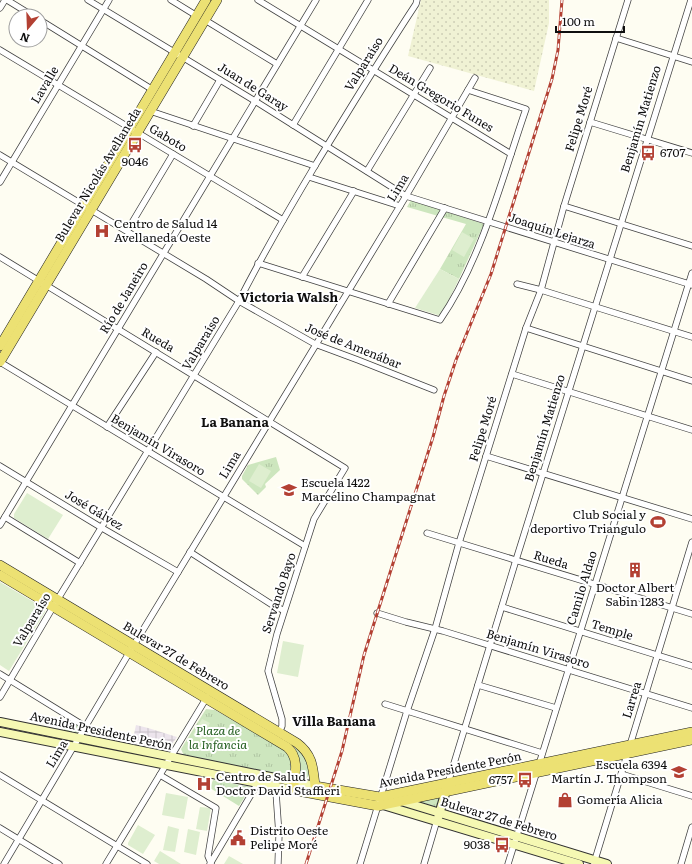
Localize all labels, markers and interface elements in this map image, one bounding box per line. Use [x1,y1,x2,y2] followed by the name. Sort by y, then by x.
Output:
[8,8,48,48] north arrow
[556,8,624,34] scale bar
[562,12,595,30] text: 100 m
[17,29,31,47] text: N
[339,33,387,94] street label: Valparaíso
[215,57,292,115] street label: Juan de Garay
[386,59,498,136] street label: Deán Gregorio Funes
[26,62,62,107] street label: Lavalle
[615,63,665,175] street label: Benjamín Matienzo
[560,84,597,154] street label: Felipe Moré
[50,103,145,245] street label: Bulevar Nicolás Avellaneda
[146,119,191,155] street label: Gaboto
[126,136,144,154] bus stop icon: 9046
[660,143,686,161] place label: 6707
[639,144,657,162] bus stop icon: 6707
[122,152,149,170] place label: 9046
[382,170,413,205] street label: Lima
[507,208,599,253] street label: Joaquín Lejarza
[114,214,218,246] place label: Centro de Salud 14 Avellaneda Oeste
[93,222,111,240] hospital icon: Centro de Salud 14 Avellaneda Oeste
[95,258,152,337] street label: Río de Janeiro
[240,287,338,306] district label: Victoria Walsh
[177,312,224,373] street label: Valparaíso
[302,318,405,373] street label: José de Amenábar
[139,322,179,356] street label: Rueda
[519,372,569,484] street label: Benjamín Matienzo
[464,394,501,464] street label: Felipe Moré
[108,409,209,479] street label: Benjamín Virasoro
[201,412,269,431] district label: La Banana
[214,447,245,482] street label: Lima
[301,473,436,505] place label: Escuela 1422 Marcelino Champagnat
[280,481,298,499] school or university icon: Escuela 1422 Marcelino Champagnat
[62,485,127,534] street label: José Gálvez
[530,505,646,537] place label: Club Social y deportivo Triangulo
[649,513,667,531] sports icon: Club Social y deportivo Triangulo
[532,545,572,573] street label: Rueda
[561,548,601,627] street label: Camilo Aldao
[256,550,300,635] street label: Servando Bayo
[626,561,644,579] building icon: Doctor Albert Sabin 1283
[596,578,675,610] place label: Doctor Albert Sabin 1283
[8,589,55,650] street label: Valparaíso
[589,614,635,644] street label: Temple
[120,616,233,694] street label: Bulevar 27 de Febrero
[484,624,592,672] street label: Benjamín Virasoro
[617,678,645,720] street label: Larrea
[28,706,174,754] street label: Avenida Presidente Perón
[292,711,376,730] district label: Villa Banana
[189,721,247,753] park label: Plaza de la Infancia
[41,736,72,771] street label: Lima
[377,746,523,792] street label: Avenida Presidente Perón
[551,755,667,787] place label: Escuela 6394 Martín J. Thompson
[670,763,688,781] school or university icon: Escuela 6394 Martín J. Thompson
[216,767,340,799] place label: Centro de Salud Doctor David Staffieri
[489,770,513,788] place label: 6757
[516,771,534,789] bus stop icon: 6757
[195,775,213,793] hospital icon: Centro de Salud Doctor David Staffieri
[577,790,663,808] place label: Gomería Alicia
[556,791,574,809] shop icon: Gomería Alicia
[439,792,560,844] street label: Bulevar 27 de Febrero
[250,821,328,853] place label: Distrito Oeste Pelipe Moré
[229,829,247,847] public building icon: Distrito Oeste Pelipe Moré
[464,835,490,853] place label: 9038
[493,836,511,854] bus stop icon: 9038

